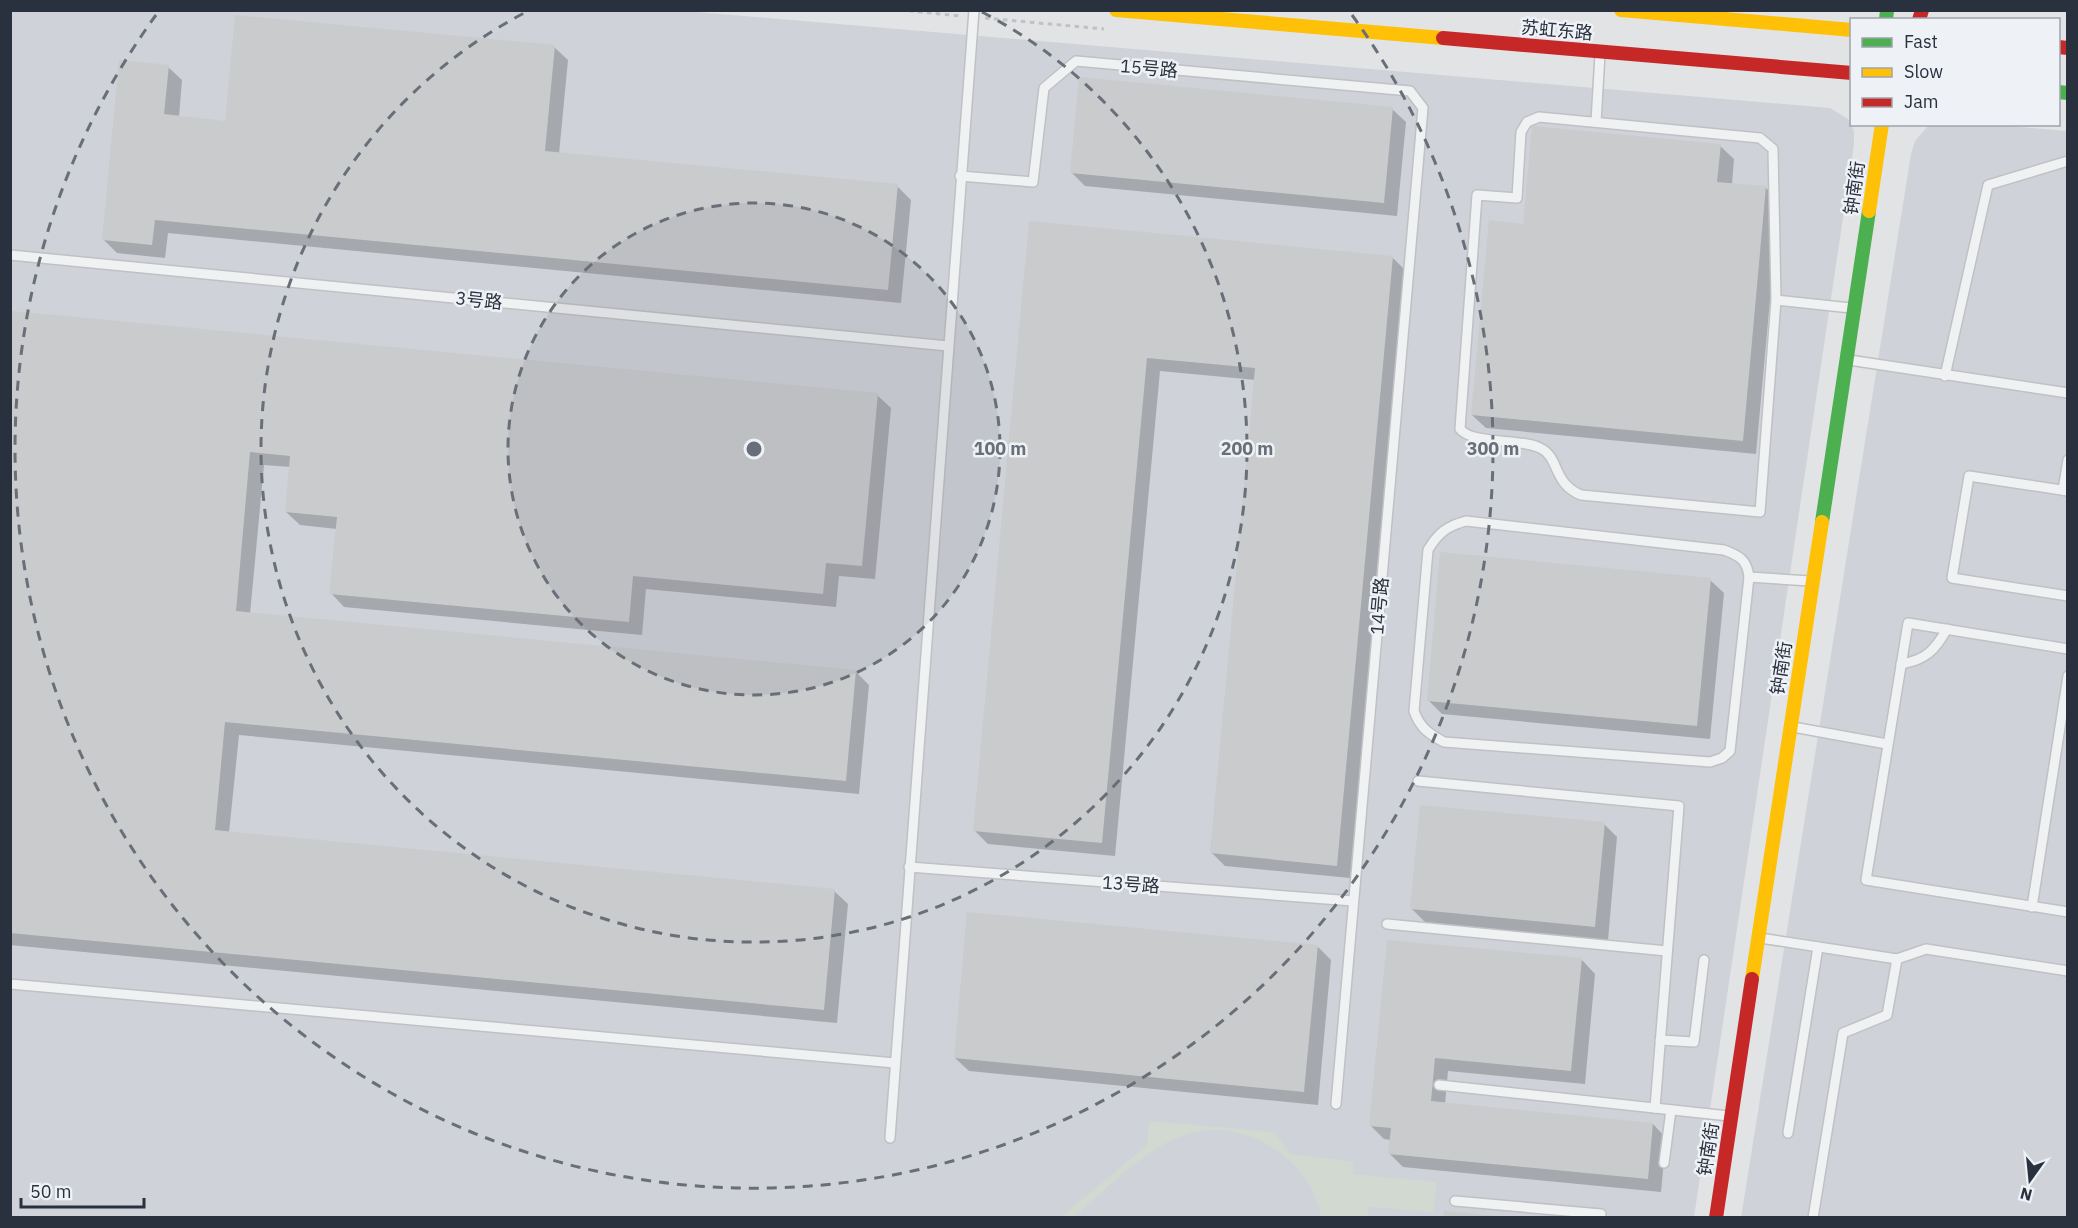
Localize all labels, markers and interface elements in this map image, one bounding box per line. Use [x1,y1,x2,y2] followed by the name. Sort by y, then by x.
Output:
[1520,15,1594,45] street label: 苏虹东路
[1850,18,2060,126] legend
[1904,30,1938,53] text: Fast
[1119,54,1179,82] street label: 15号路
[1904,60,1943,83] text: Slow
[1904,90,1939,113] text: Jam
[1839,160,1869,216] street label: 钟南街
[455,286,503,314] street label: 3号路
[974,437,1026,460] text: 100 m
[1221,437,1273,460] text: 200 m
[1467,437,1519,460] text: 300 m
[744,439,764,459] centre of rings
[1365,576,1393,636] street label: 14号路
[1765,640,1797,696] street label: 钟南街
[1101,871,1161,897] street label: 13号路
[1692,1121,1724,1177] street label: 钟南街
[2000,1150,2060,1210] north arrow
[21,1171,144,1209] scale bar
[30,1180,72,1203] text: 50 m
[2018,1183,2034,1206] text: N

